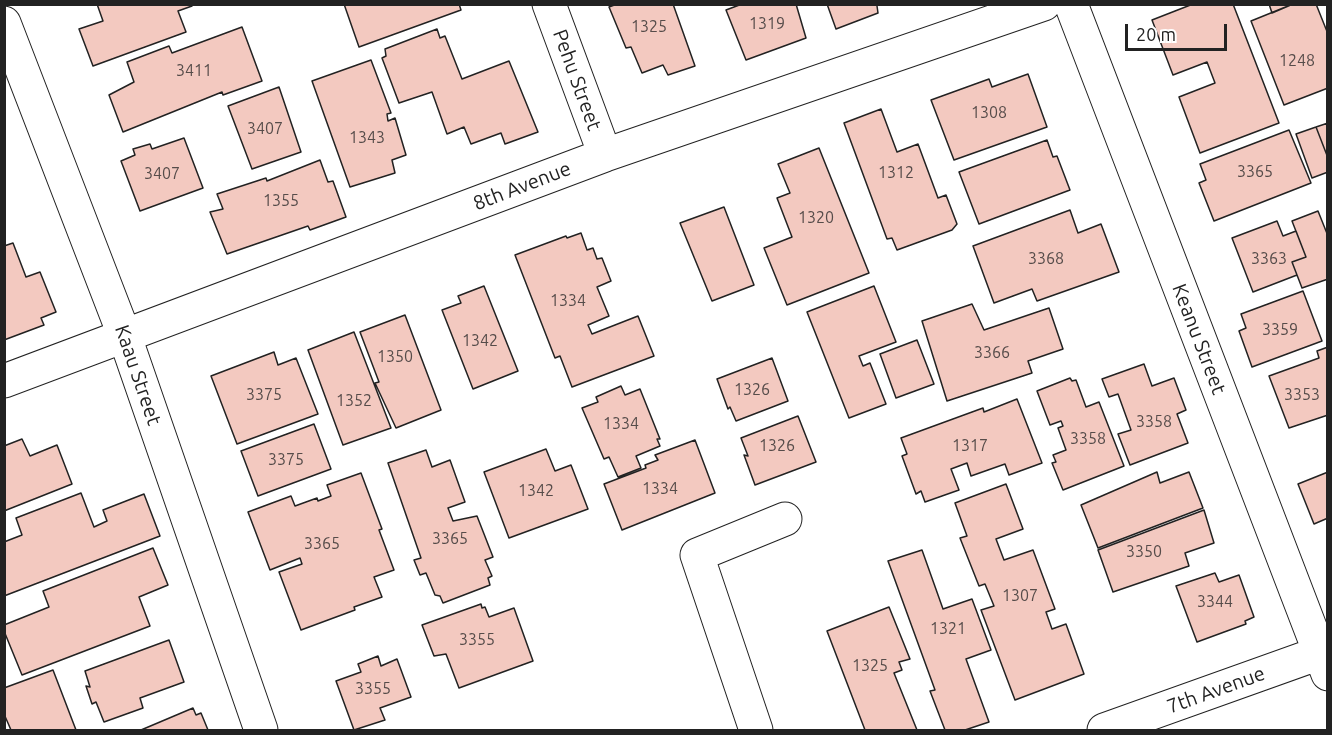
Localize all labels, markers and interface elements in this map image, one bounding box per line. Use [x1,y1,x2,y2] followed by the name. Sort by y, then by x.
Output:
[1128,12,1230,50] scale bar
[749,14,785,34] house number: 1319
[631,17,667,37] house number: 1325
[1136,24,1176,44] text: 20 m
[548,26,606,134] street label: Pehu Street
[1279,51,1315,71] house number: 1248
[176,61,212,81] house number: 3411
[971,103,1007,123] house number: 1308
[247,119,283,139] house number: 3407
[349,128,385,148] house number: 1343
[470,156,574,216] street label: 8th Avenue
[1237,162,1273,182] house number: 3365
[878,163,914,183] house number: 1312
[144,164,180,184] house number: 3407
[263,191,299,211] house number: 1355
[798,208,834,228] house number: 1320
[1028,249,1064,269] house number: 3368
[1251,249,1287,269] house number: 3363
[1167,280,1231,398] street label: Keanu Street
[550,291,586,311] house number: 1334
[1262,320,1298,340] house number: 3359
[110,322,166,428] street label: Kaau Street
[462,331,498,351] house number: 1342
[974,343,1010,363] house number: 3366
[377,347,413,367] house number: 1350
[734,380,770,400] house number: 1326
[246,385,282,405] house number: 3375
[1284,385,1320,405] house number: 3353
[336,391,372,411] house number: 1352
[1136,412,1172,432] house number: 3358
[603,414,639,434] house number: 1334
[1070,429,1106,449] house number: 3358
[759,436,795,456] house number: 1326
[952,436,988,456] house number: 1317
[268,450,304,470] house number: 3375
[642,479,678,499] house number: 1334
[518,481,554,501] house number: 1342
[432,529,468,549] house number: 3365
[304,534,340,554] house number: 3365
[1126,542,1162,562] house number: 3350
[1002,586,1038,606] house number: 1307
[1197,592,1233,612] house number: 3344
[930,619,966,639] house number: 1321
[459,630,495,650] house number: 3355
[852,656,888,676] house number: 1325
[1164,661,1268,719] street label: 7th Avenue
[355,679,391,699] house number: 3355

